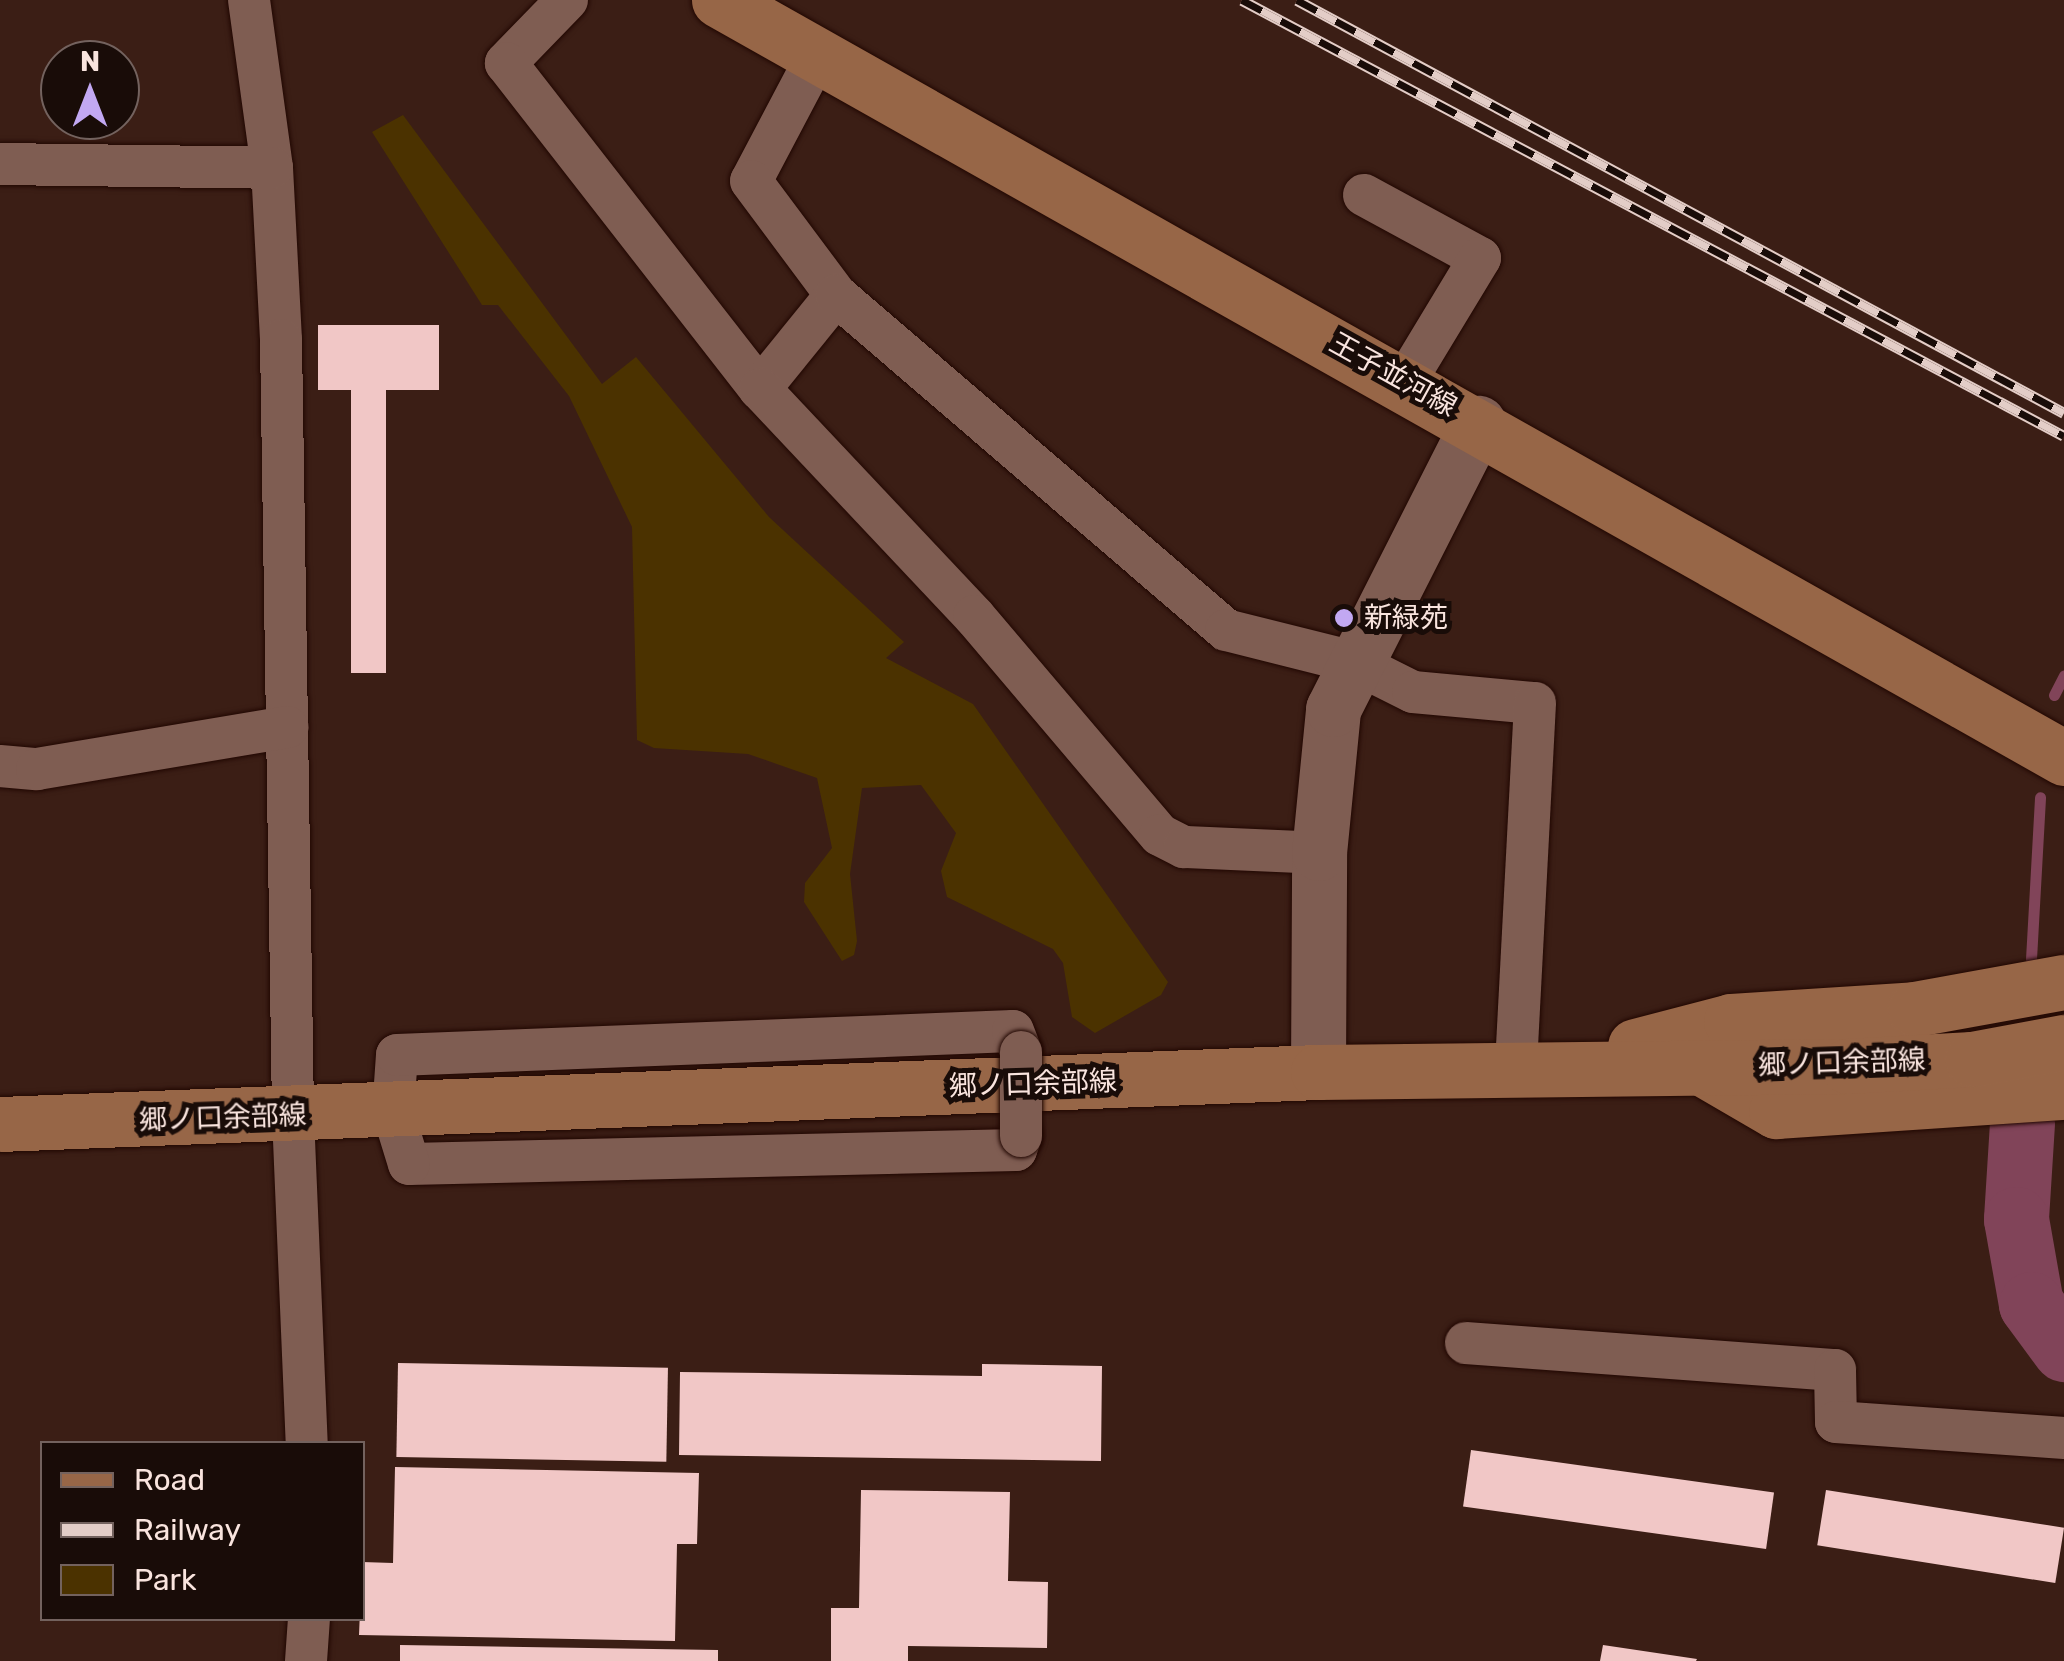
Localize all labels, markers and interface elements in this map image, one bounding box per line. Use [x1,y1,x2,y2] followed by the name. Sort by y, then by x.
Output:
[40,40,140,140] north arrow
[80,45,100,78] text: N
[1324,326,1462,424] street label: 王子並河線
[1364,601,1448,635] place label: 新緑苑
[1333,607,1355,629] marker: 新緑苑
[1757,1043,1927,1083] street label: 郷ノ口余部線
[948,1064,1118,1104] street label: 郷ノ口余部線
[138,1098,308,1138] street label: 郷ノ口余部線
[40,1441,365,1621] legend
[134,1462,205,1498] text: Road
[134,1512,241,1548] text: Railway
[134,1562,196,1598] text: Park

